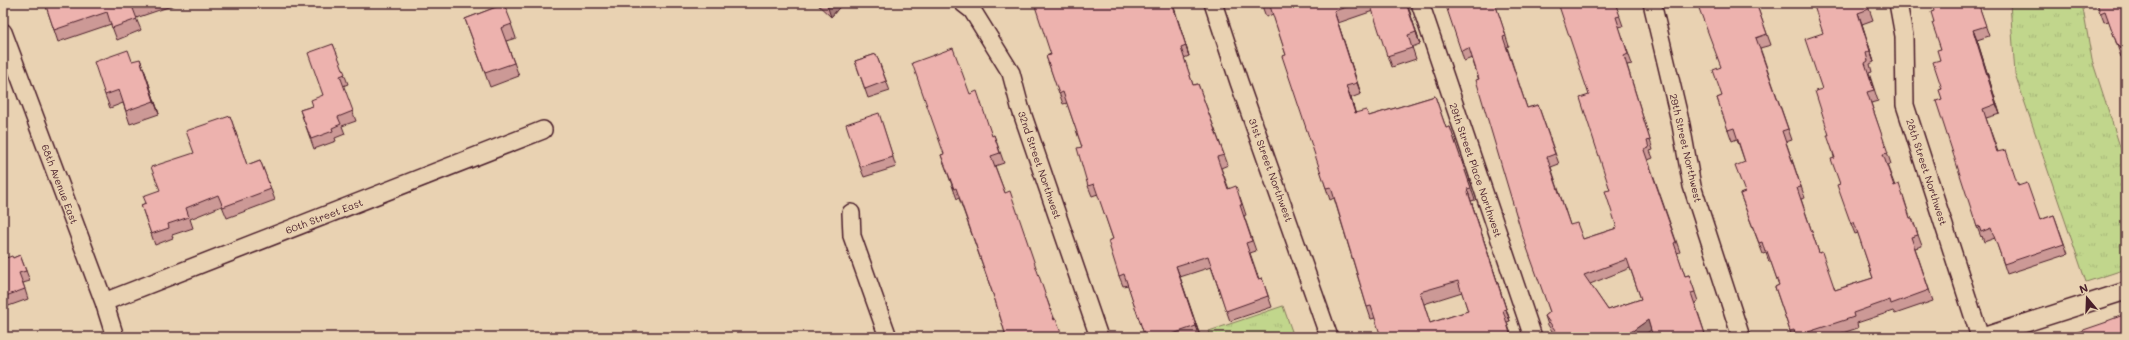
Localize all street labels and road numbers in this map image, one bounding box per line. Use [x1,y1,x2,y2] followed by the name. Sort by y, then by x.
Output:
[1667,92,1705,204] street label: 29th Street Northwest
[1446,101,1506,239] street label: 29th Street Place Northwest
[1015,109,1065,221] street label: 32nd Street Northwest
[1246,116,1296,224] street label: 31st Street Northwest
[1903,117,1951,227] street label: 28th Street Northwest
[38,142,82,226] street label: 68th Avenue East
[283,195,365,237] street label: 60th Street East

